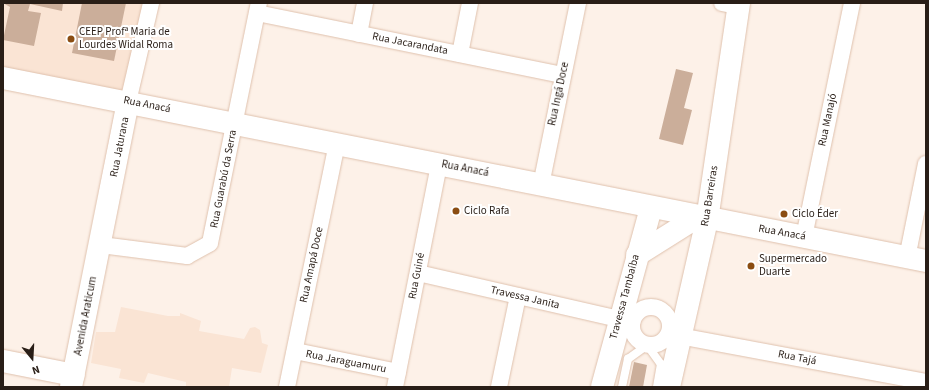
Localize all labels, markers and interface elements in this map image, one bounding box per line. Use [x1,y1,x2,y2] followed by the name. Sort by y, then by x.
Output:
[79,26,173,52] place label: CEEP Profª Maria de Lourdes Widal Roma
[371,30,449,58] street label: Rua Jacarandata
[66,34,76,44] marker: CEEP Profª Maria de Lourdes Widal Roma
[546,61,572,127] street label: Rua Ingá Doce
[816,92,840,148] street label: Rua Manajó
[122,94,172,116] street label: Rua Anacá
[108,116,132,178] street label: Rua Jaturana
[208,129,240,229] street label: Rua Guarabú da Serra
[440,158,490,180] street label: Rua Anacá
[699,165,721,227] street label: Rua Barreiras
[464,204,509,218] place label: Ciclo Rafa
[451,206,461,216] marker: Ciclo Rafa
[792,207,838,221] place label: Ciclo Éder
[779,209,789,219] marker: Ciclo Éder
[757,222,807,244] street label: Rua Anacá
[298,226,326,304] street label: Rua Amapá Doce
[406,252,428,300] street label: Rua Guiné
[607,253,643,341] street label: Travessa Tambaíba
[759,253,827,279] place label: Supermercado Duarte
[746,261,756,271] marker: Supermercado Duarte
[72,275,100,357] street label: Avenida Araticum
[489,284,561,312] street label: Travessa Janita
[12,338,52,378] north arrow
[305,348,387,376] street label: Rua Jaraguamuru
[777,348,817,368] street label: Rua Tajá
[30,362,42,378] text: N

